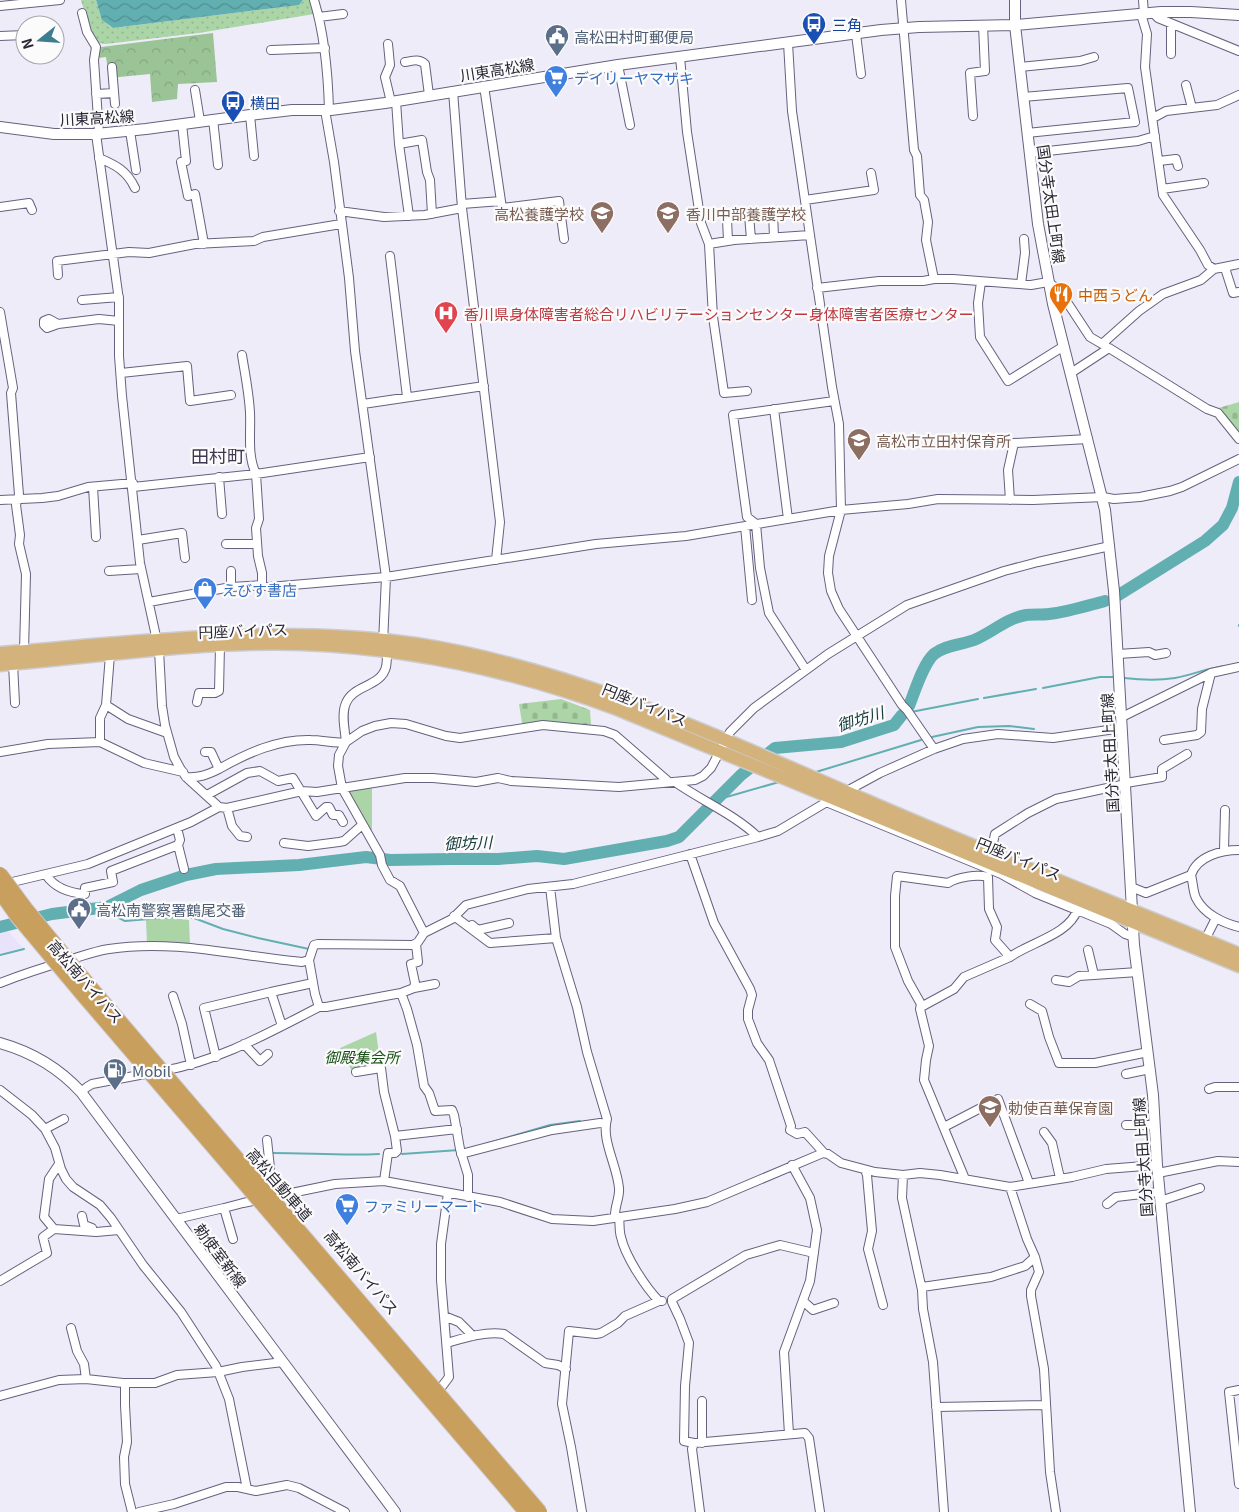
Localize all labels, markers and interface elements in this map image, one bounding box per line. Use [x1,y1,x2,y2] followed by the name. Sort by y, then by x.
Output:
[801,11,827,45] bus stop icon: 三角
[832,14,862,35] place label: 三角
[15,15,65,65] north arrow
[544,23,570,57] public building icon: 高松田村町郵便局
[574,26,694,47] place label: 高松田村町郵便局
[16,36,38,52] text: N
[458,53,536,85] street label: 川東高松線
[543,64,569,98] supermarket icon: デイリーヤマザキ
[574,67,694,88] place label: デイリーヤマザキ
[220,89,246,123] bus stop icon: 横田
[250,92,280,113] place label: 横田
[59,105,135,129] street label: 川東高松線
[1033,143,1071,265] street label: 国分寺太田上町線
[589,200,615,234] school or university icon: 高松養護学校
[655,200,681,234] school or university icon: 香川中部養護学校
[494,203,584,224] place label: 高松養護学校
[686,203,806,224] place label: 香川中部養護学校
[1048,281,1074,315] restaurant icon: 中西うどん
[1078,284,1153,305] place label: 中西うどん
[433,300,459,334] hospital icon: 香川県身体障害者総合リハビリテーションセンター身体障害者医療センター
[464,303,974,324] place label: 香川県身体障害者総合リハビリテーションセンター身体障害者医療センター
[846,427,872,461] school or university icon: 高松市立田村保育所
[876,430,1011,451] place label: 高松市立田村保育所
[191,442,245,468] district label: 田村町
[192,576,218,610] shop icon: えびす書店
[222,579,297,600] place label: えびす書店
[198,618,288,642] street label: 円座バイパス
[599,677,691,731] street label: 円座バイパス
[1095,693,1123,813] street label: 国分寺太田上町線
[834,699,888,736] water label: 御坊川
[444,829,494,855] water label: 御坊川
[973,831,1065,885] street label: 円座バイパス
[66,896,92,930] public building icon: 高松南警察署鶴尾交番
[96,899,246,920] place label: 高松南警察署鶴尾交番
[44,935,128,1027] street label: 高松南バイパス
[324,1046,402,1067] park label: 御殿集会所
[102,1057,128,1091] fuel station icon: Mobil
[132,1060,171,1081] place label: Mobil
[977,1094,1003,1128] school or university icon: 勅使百華保育園
[1127,1096,1157,1218] street label: 国分寺太田上町線
[1008,1097,1113,1118] place label: 勅使百華保育園
[243,1143,317,1225] street label: 高松自動車道
[334,1192,360,1226] supermarket icon: ファミリーマート
[364,1195,484,1216] place label: ファミリーマート
[190,1219,252,1291] street label: 勅使室新線
[320,1225,404,1319] street label: 高松南バイパス

